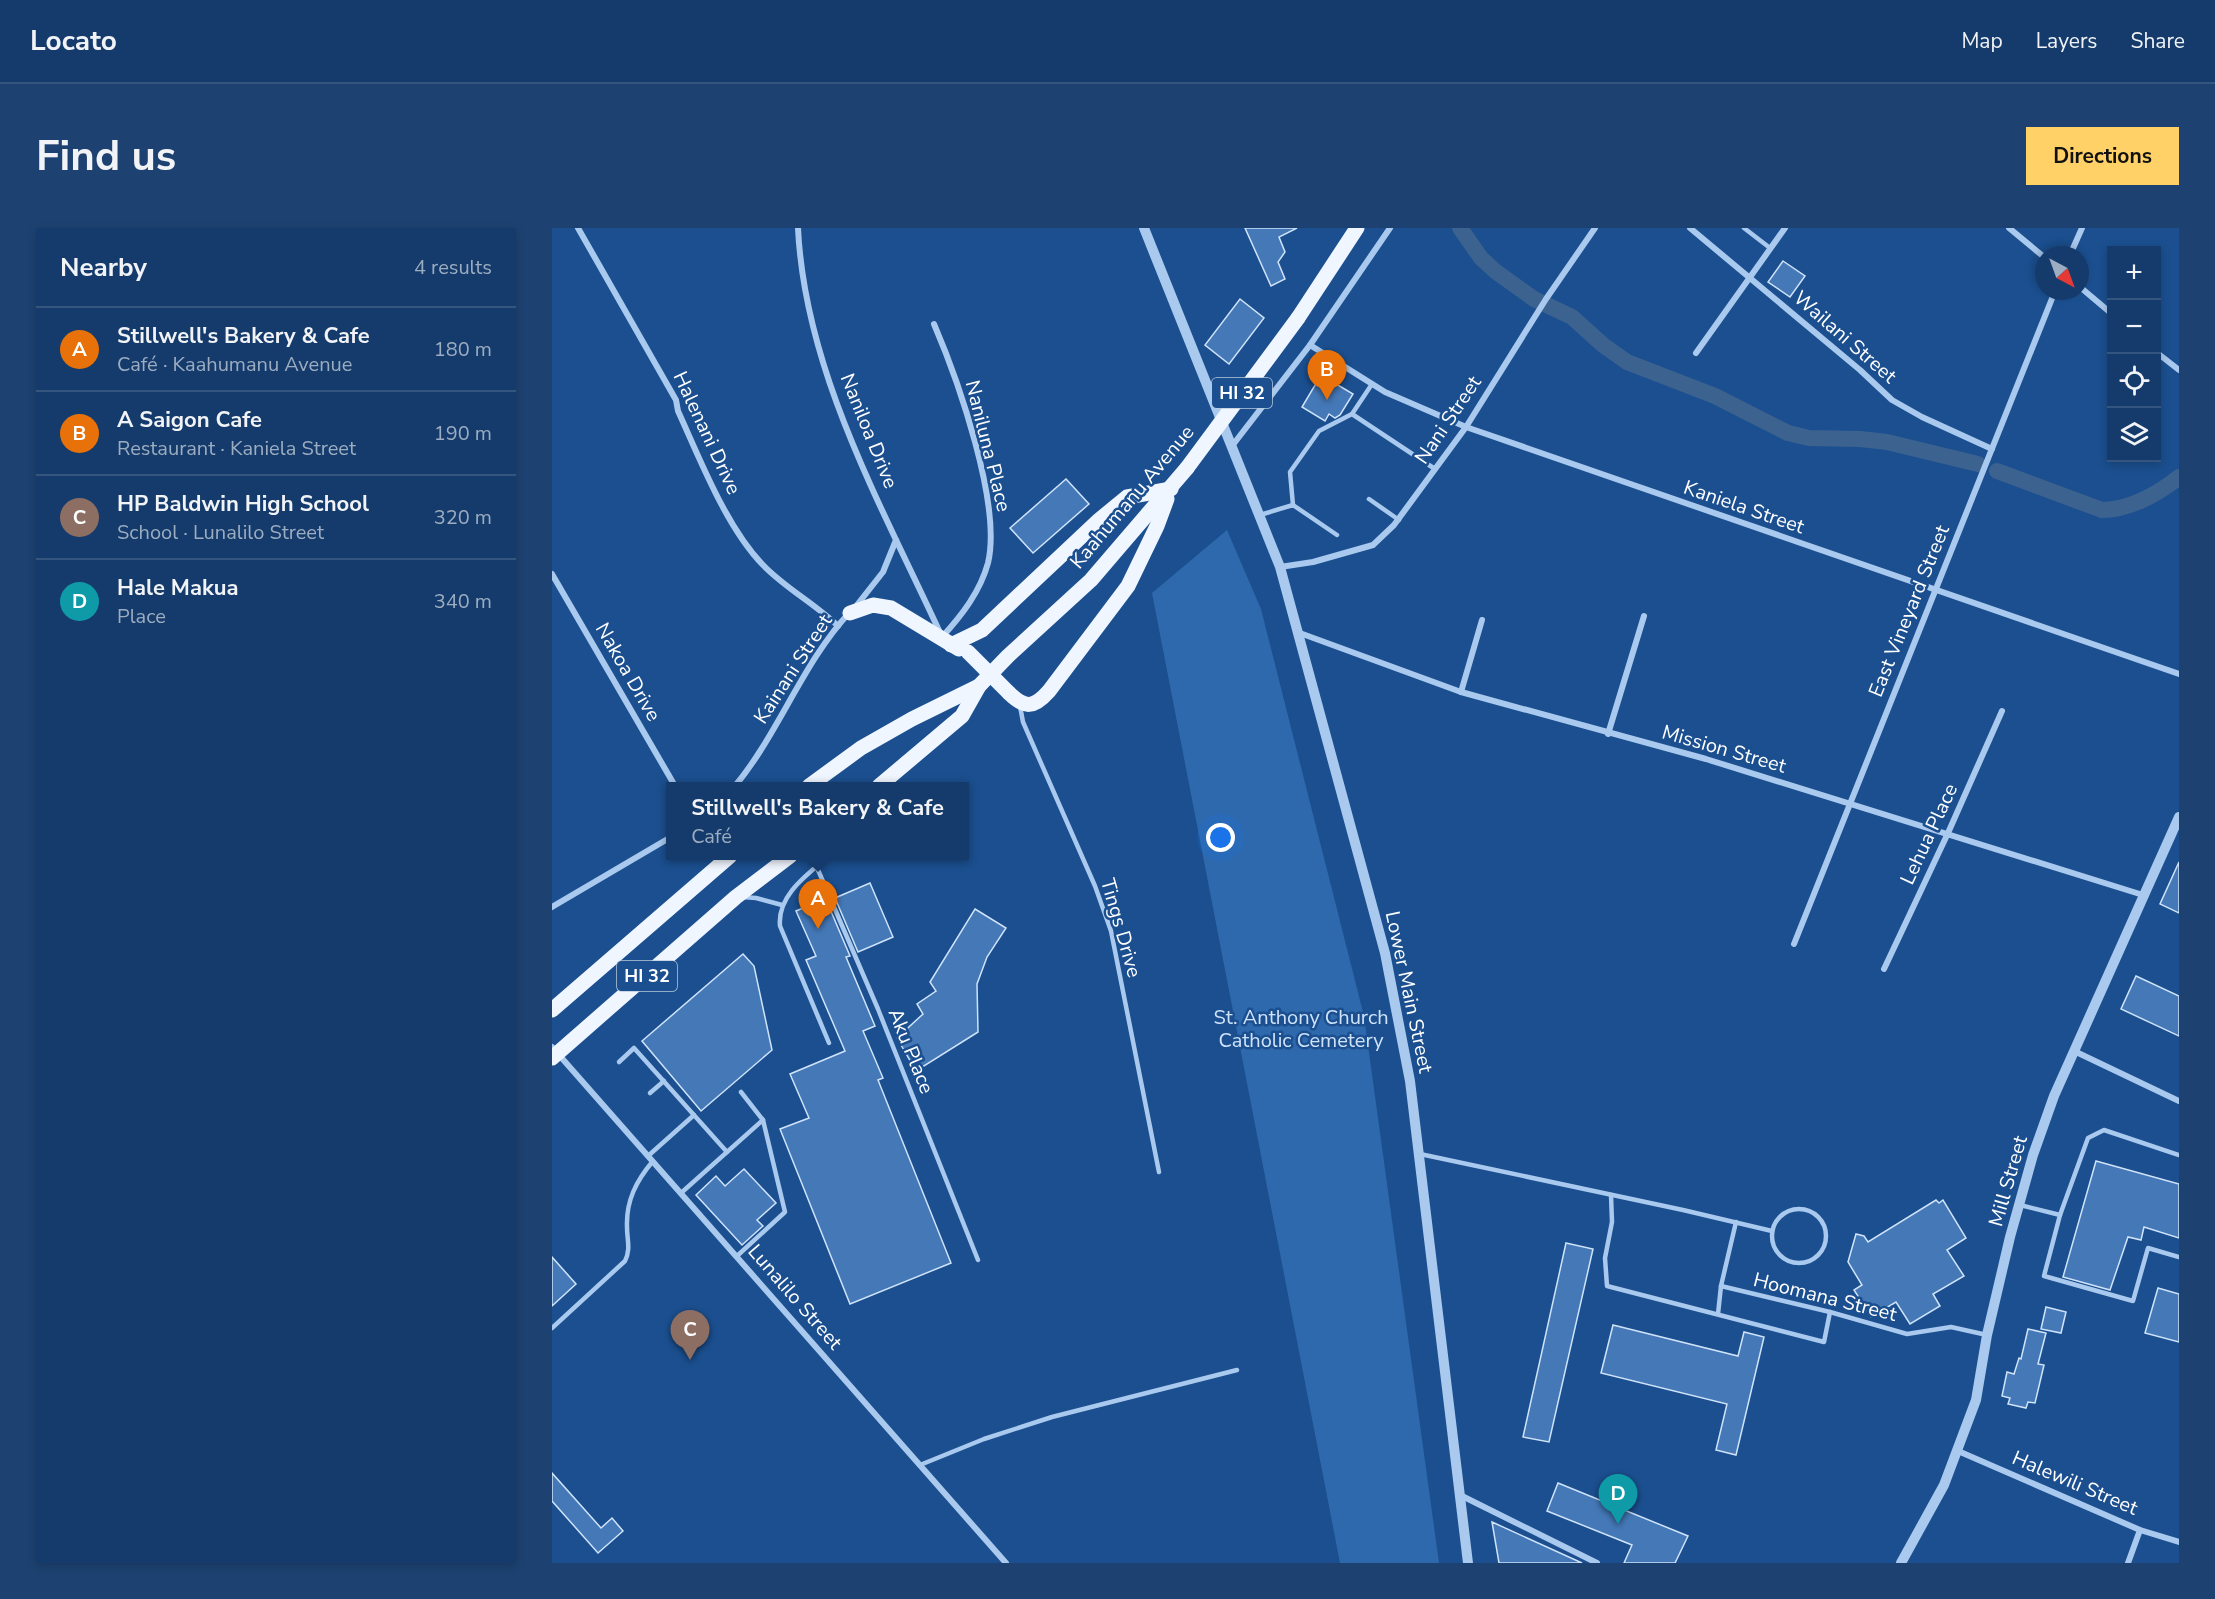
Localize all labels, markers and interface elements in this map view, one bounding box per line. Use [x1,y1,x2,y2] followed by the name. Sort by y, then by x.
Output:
[30,22,117,60] text: Locato
[1961,27,2003,55] text: Map
[2036,27,2097,55] text: Layers
[2130,27,2185,55] text: Share
[2026,127,2179,185] button: Directions
[36,128,176,185] text: Find us
[2035,246,2089,300] north arrow
[2107,246,2161,462] map controls
[2107,246,2161,300] button: +
[60,250,147,285] text: Nearby
[414,254,492,281] text: 4 results
[1788,285,1903,390] street label: Wailani Street
[2107,300,2161,354] button: −
[117,321,370,351] text: Stillwell's Bakery & Cafe
[72,336,87,363] text: A
[434,336,492,363] text: 180 m
[1308,350,1346,400] pin: B
[117,351,352,378] text: Café · Kaahumanu Avenue
[2107,354,2161,408] button: locate
[667,367,747,499] street label: Halenani Drive
[834,370,904,492] street label: Naniloa Drive
[1409,370,1488,469] street label: Nani Street
[959,377,1017,515] street label: Naniluna Place
[1212,378,1272,408] road number: HI 32
[117,405,262,435] text: A Saigon Cafe
[2107,408,2161,462] button: layers
[1064,419,1200,575] street label: Kaahumanu Avenue
[73,420,86,447] text: B
[434,420,492,447] text: 190 m
[117,435,356,462] text: Restaurant · Kaniela Street
[1680,474,1809,541] street label: Kaniela Street
[117,489,369,519] text: HP Baldwin High School
[73,504,86,531] text: C
[434,504,492,531] text: 320 m
[117,519,324,546] text: School · Lunalilo Street
[1862,520,1956,701] street label: East Vineyard Street
[117,573,239,603] text: Hale Makua
[72,588,87,615] text: D
[434,588,492,615] text: 340 m
[117,603,166,630] text: Place
[748,608,839,729] street label: Kainani Street
[589,618,667,726] street label: Nakoa Drive
[1659,718,1790,780] street label: Mission Street
[1894,779,1964,889] street label: Lehua Place
[666,782,969,860] popup
[691,793,944,823] text: Stillwell's Bakery & Cafe
[691,823,732,850] text: Café
[1206,823,1235,852] your location
[1094,875,1148,981] street label: Tings Drive
[798,880,838,929] pin: A
[1379,909,1440,1076] street label: Lower Main Street
[617,961,677,991] road number: HI 32
[882,1004,940,1098] street label: Aku Place
[1213,1004,1389,1054] park label: St. Anthony Church Catholic Cemetery
[1982,1131,2034,1230] street label: Mill Street
[742,1239,849,1356] street label: Lunalilo Street
[1750,1266,1900,1328] street label: Hoomana Street
[670,1310,710,1360] pin: C
[2008,1444,2143,1522] street label: Halewili Street
[1598,1474,1638,1524] pin: D

